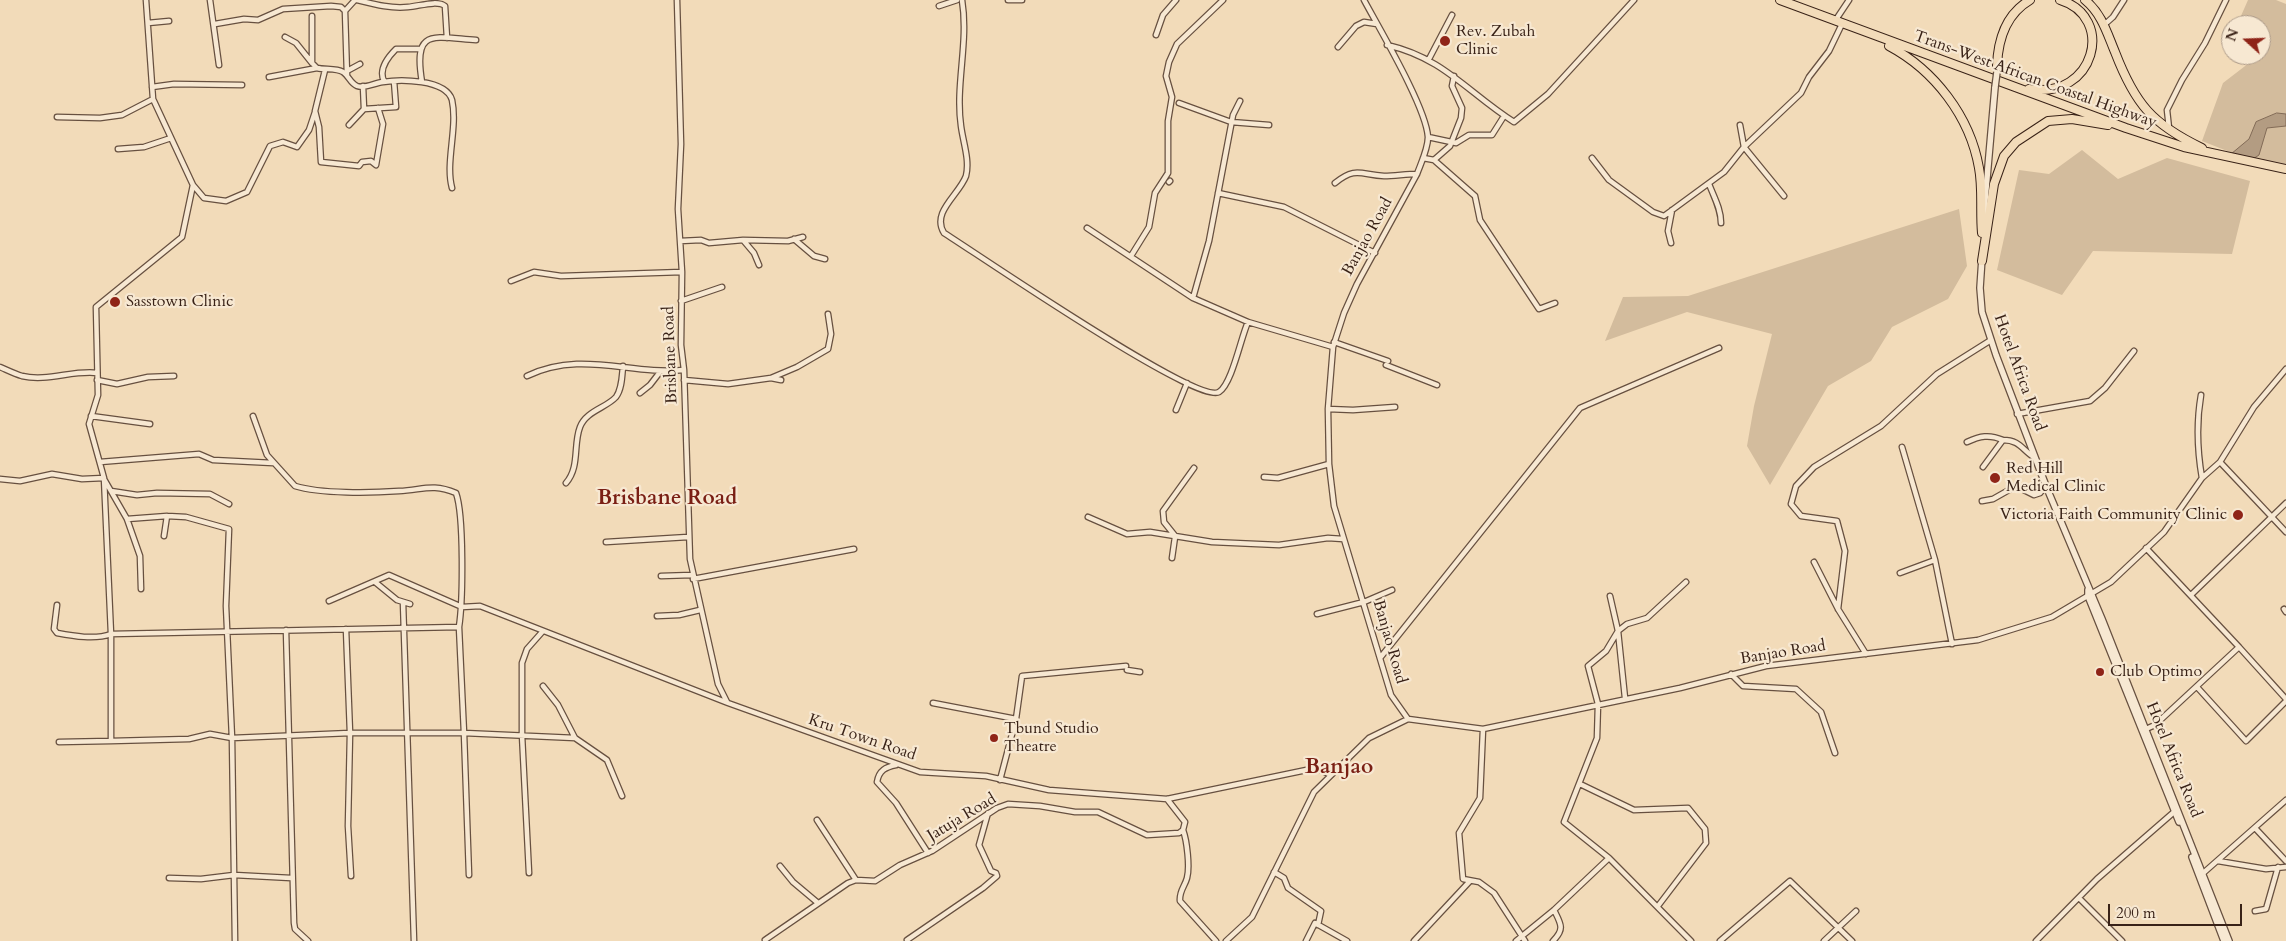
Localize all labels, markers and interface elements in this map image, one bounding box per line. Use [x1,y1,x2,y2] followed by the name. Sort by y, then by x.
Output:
[2221,15,2271,65] north arrow
[1456,22,1535,60] place label: Rev. Zubah Clinic
[2221,26,2243,44] text: N
[1911,27,2159,133] street label: Trans-West African Coastal Highway
[1438,34,1452,48] marker: Rev. Zubah Clinic
[1339,195,1397,279] street label: Banjao Road
[126,292,233,312] place label: Sasstown Clinic
[108,295,122,309] marker: Sasstown Clinic
[660,306,682,404] street label: Brisbane Road
[1989,312,2049,434] street label: Hotel Africa Road
[2006,459,2106,497] place label: Red Hill Medical Clinic
[1988,471,2002,485] marker: Red Hill Medical Clinic
[597,486,737,512] district label: Brisbane Road
[2000,505,2227,525] place label: Victoria Faith Community Clinic
[2231,508,2245,522] marker: Victoria Faith Community Clinic
[1368,598,1410,686] street label: Banjao Road
[1739,637,1827,669] street label: Banjao Road
[2110,662,2202,682] place label: Club Optimo
[2094,666,2106,678] marker: Club Optimo
[2141,699,2205,821] street label: Hotel Africa Road
[806,711,918,765] street label: Kru Town Road
[1004,719,1099,757] place label: Tbund Studio Theatre
[988,732,1000,744] marker: Tbund Studio Theatre
[1305,755,1373,781] district label: Banjao
[924,790,1000,846] street label: Jatuja Road
[2111,894,2245,926] scale bar
[2116,903,2156,923] text: 200 m

